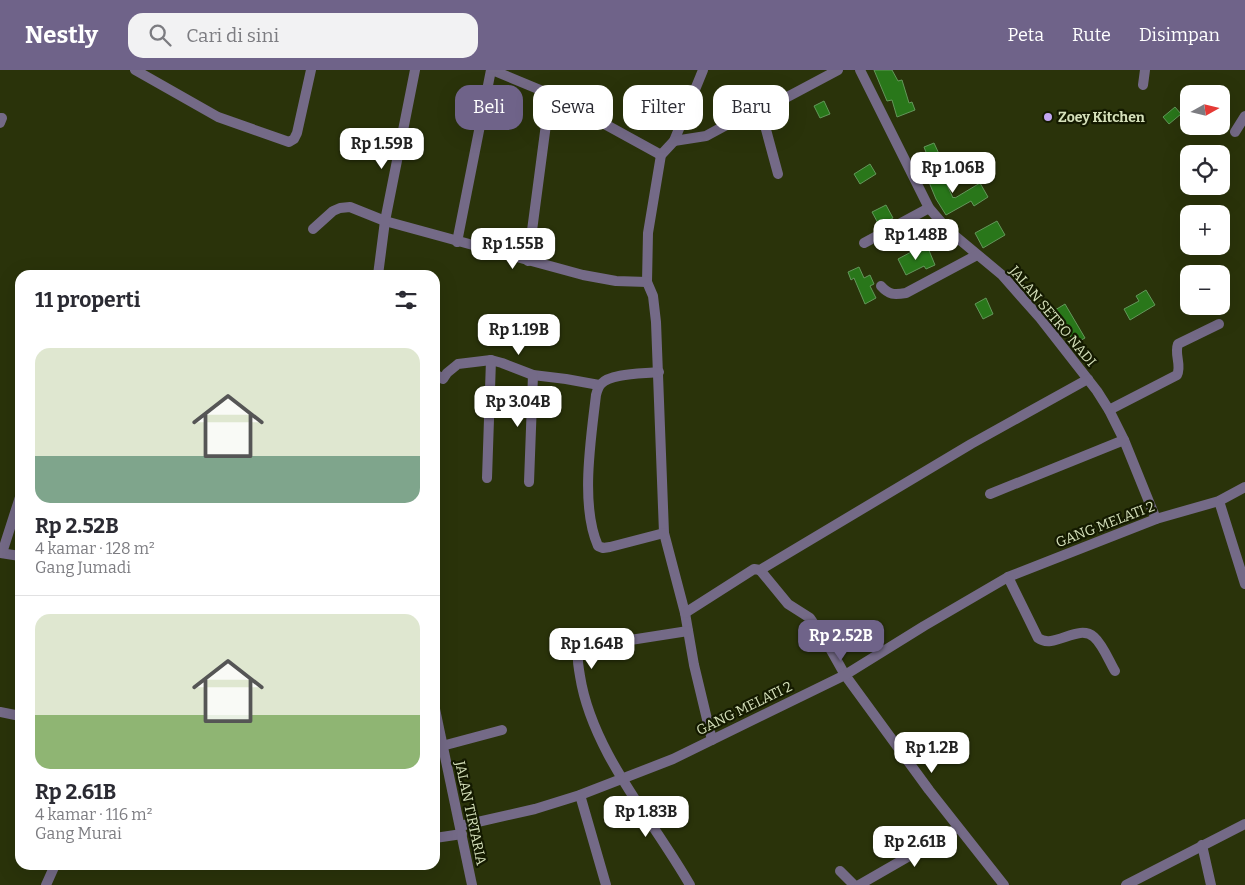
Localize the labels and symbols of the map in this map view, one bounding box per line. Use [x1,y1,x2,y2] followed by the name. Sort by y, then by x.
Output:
[1180,85,1230,135] north arrow
[1058,109,1145,126] place label: Zoey Kitchen
[1042,111,1054,123] marker: Zoey Kitchen
[330,128,434,170] pin: Rp 1.59B
[901,152,1005,194] pin: Rp 1.06B
[864,218,968,261] pin: Rp 1.48B
[461,228,565,270] pin: Rp 1.55B
[1005,262,1100,370] street label: JALAN SETRO NADI
[467,314,571,356] pin: Rp 1.19B
[466,386,570,428] pin: Rp 3.04B
[1053,498,1157,551] street label: GANG MELATI 2
[789,620,893,662] pin: Rp 2.52B
[540,628,644,670] pin: Rp 1.64B
[693,678,795,739] street label: GANG MELATI 2
[886,732,978,774] pin: Rp 1.2B
[451,758,490,867] street label: JALAN TIRTARIA
[594,796,698,838] pin: Rp 1.83B
[863,826,967,868] pin: Rp 2.61B

